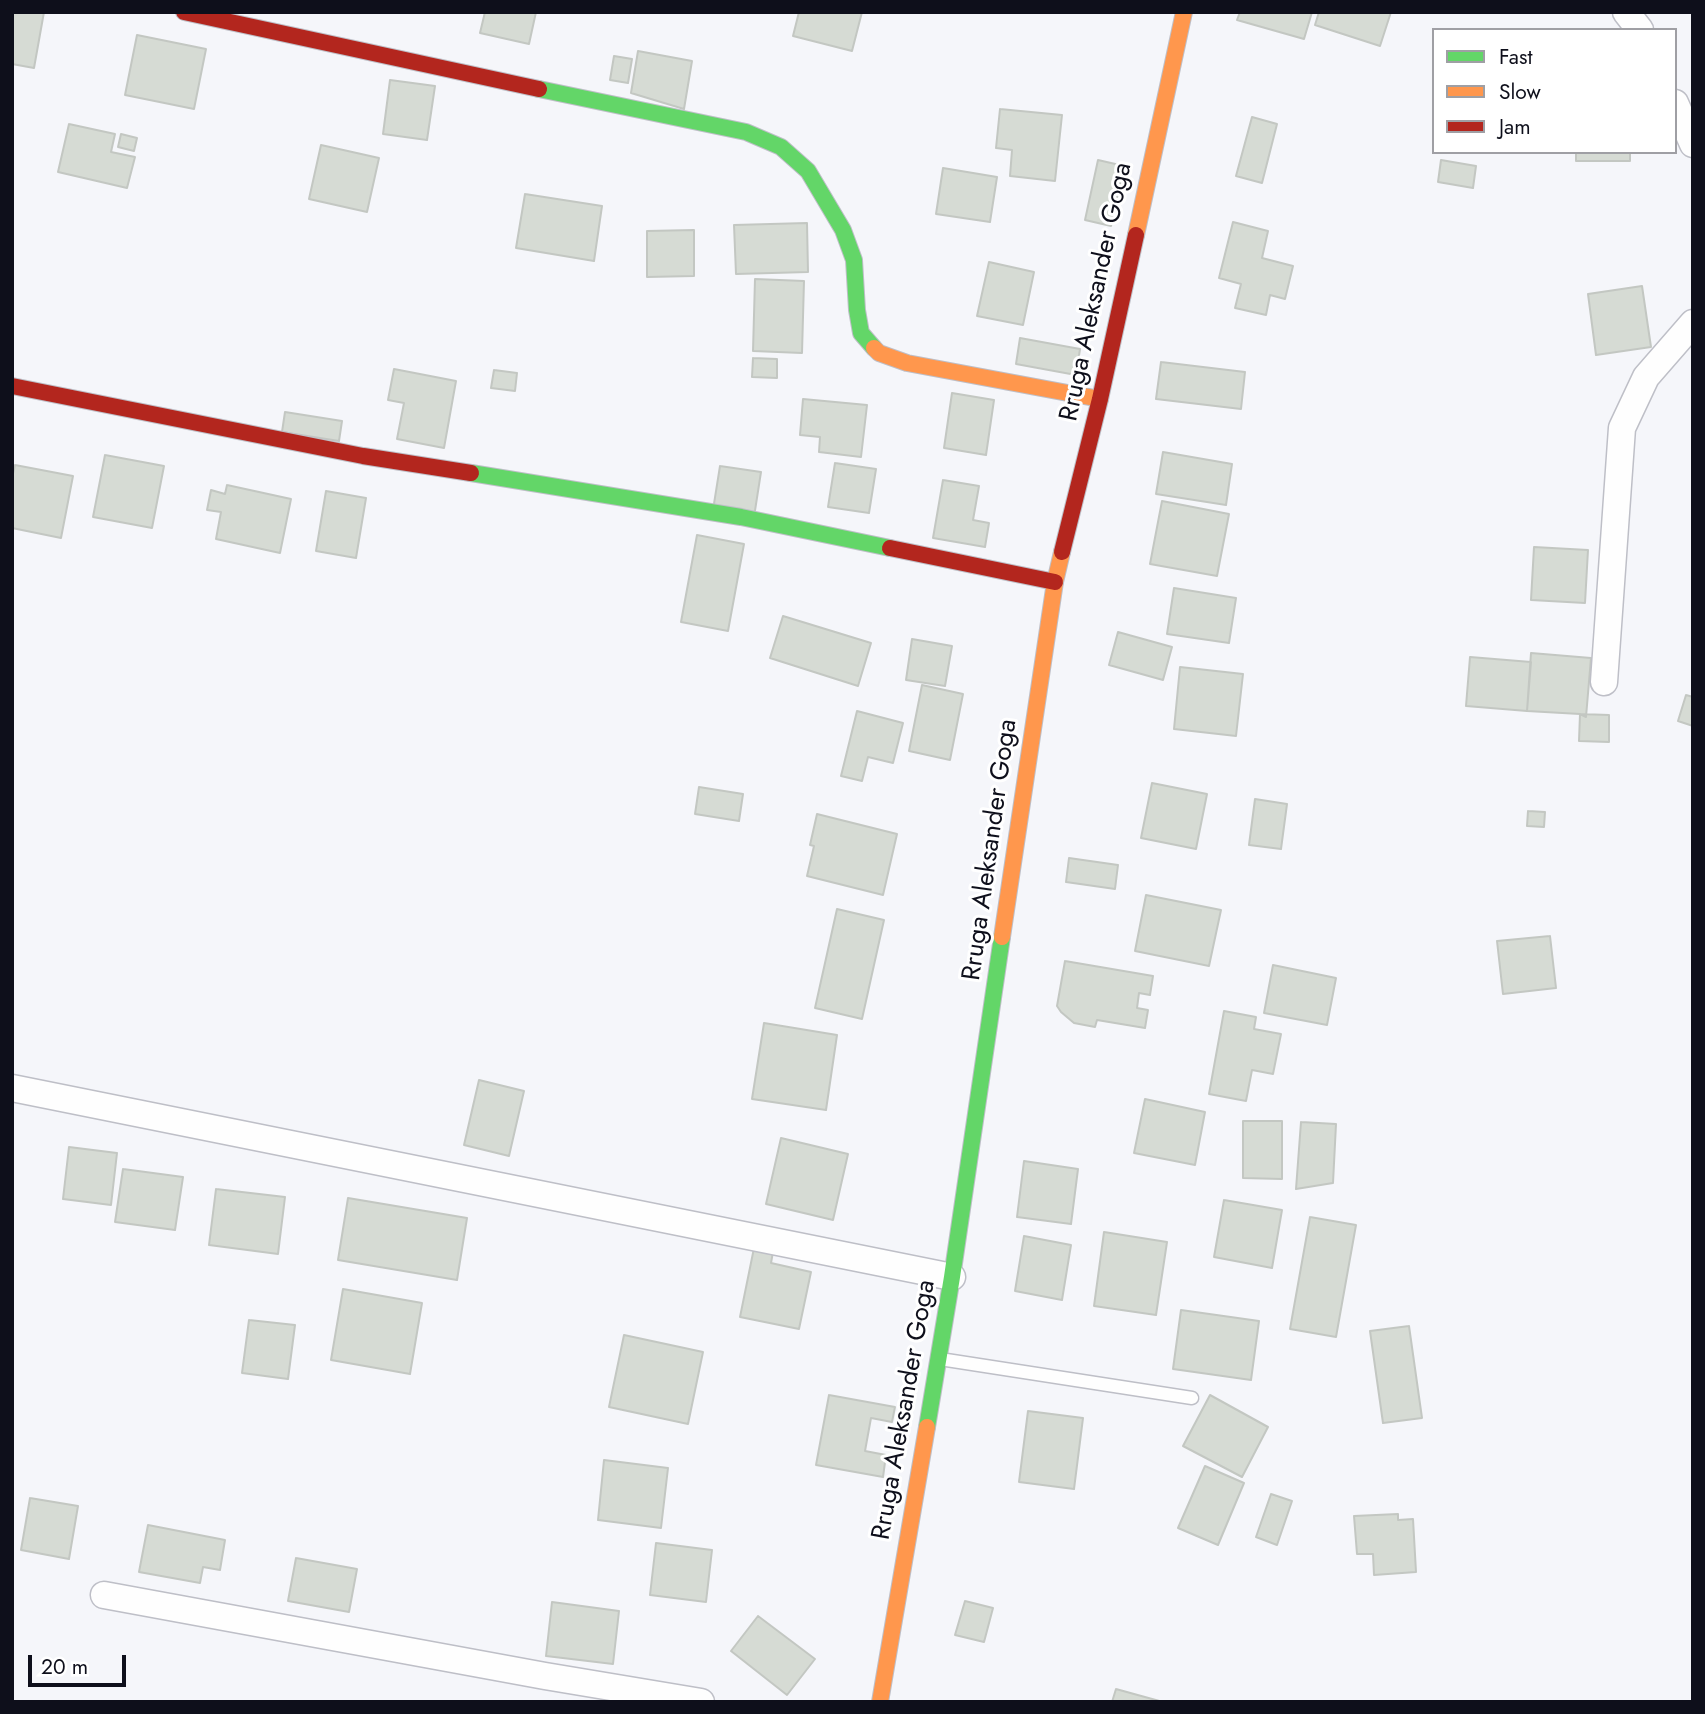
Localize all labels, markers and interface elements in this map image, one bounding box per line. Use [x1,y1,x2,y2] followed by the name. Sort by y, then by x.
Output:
[1432,28,1677,154] legend
[1499,42,1532,72] text: Fast
[1499,77,1541,107] text: Slow
[1499,112,1531,142] text: Jam
[1054,160,1140,424] street label: Rruga Aleksander Goga
[957,717,1025,983] street label: Rruga Aleksander Goga
[867,1278,943,1542] street label: Rruga Aleksander Goga
[32,1640,130,1684] scale bar
[41,1652,88,1682] text: 20 m

